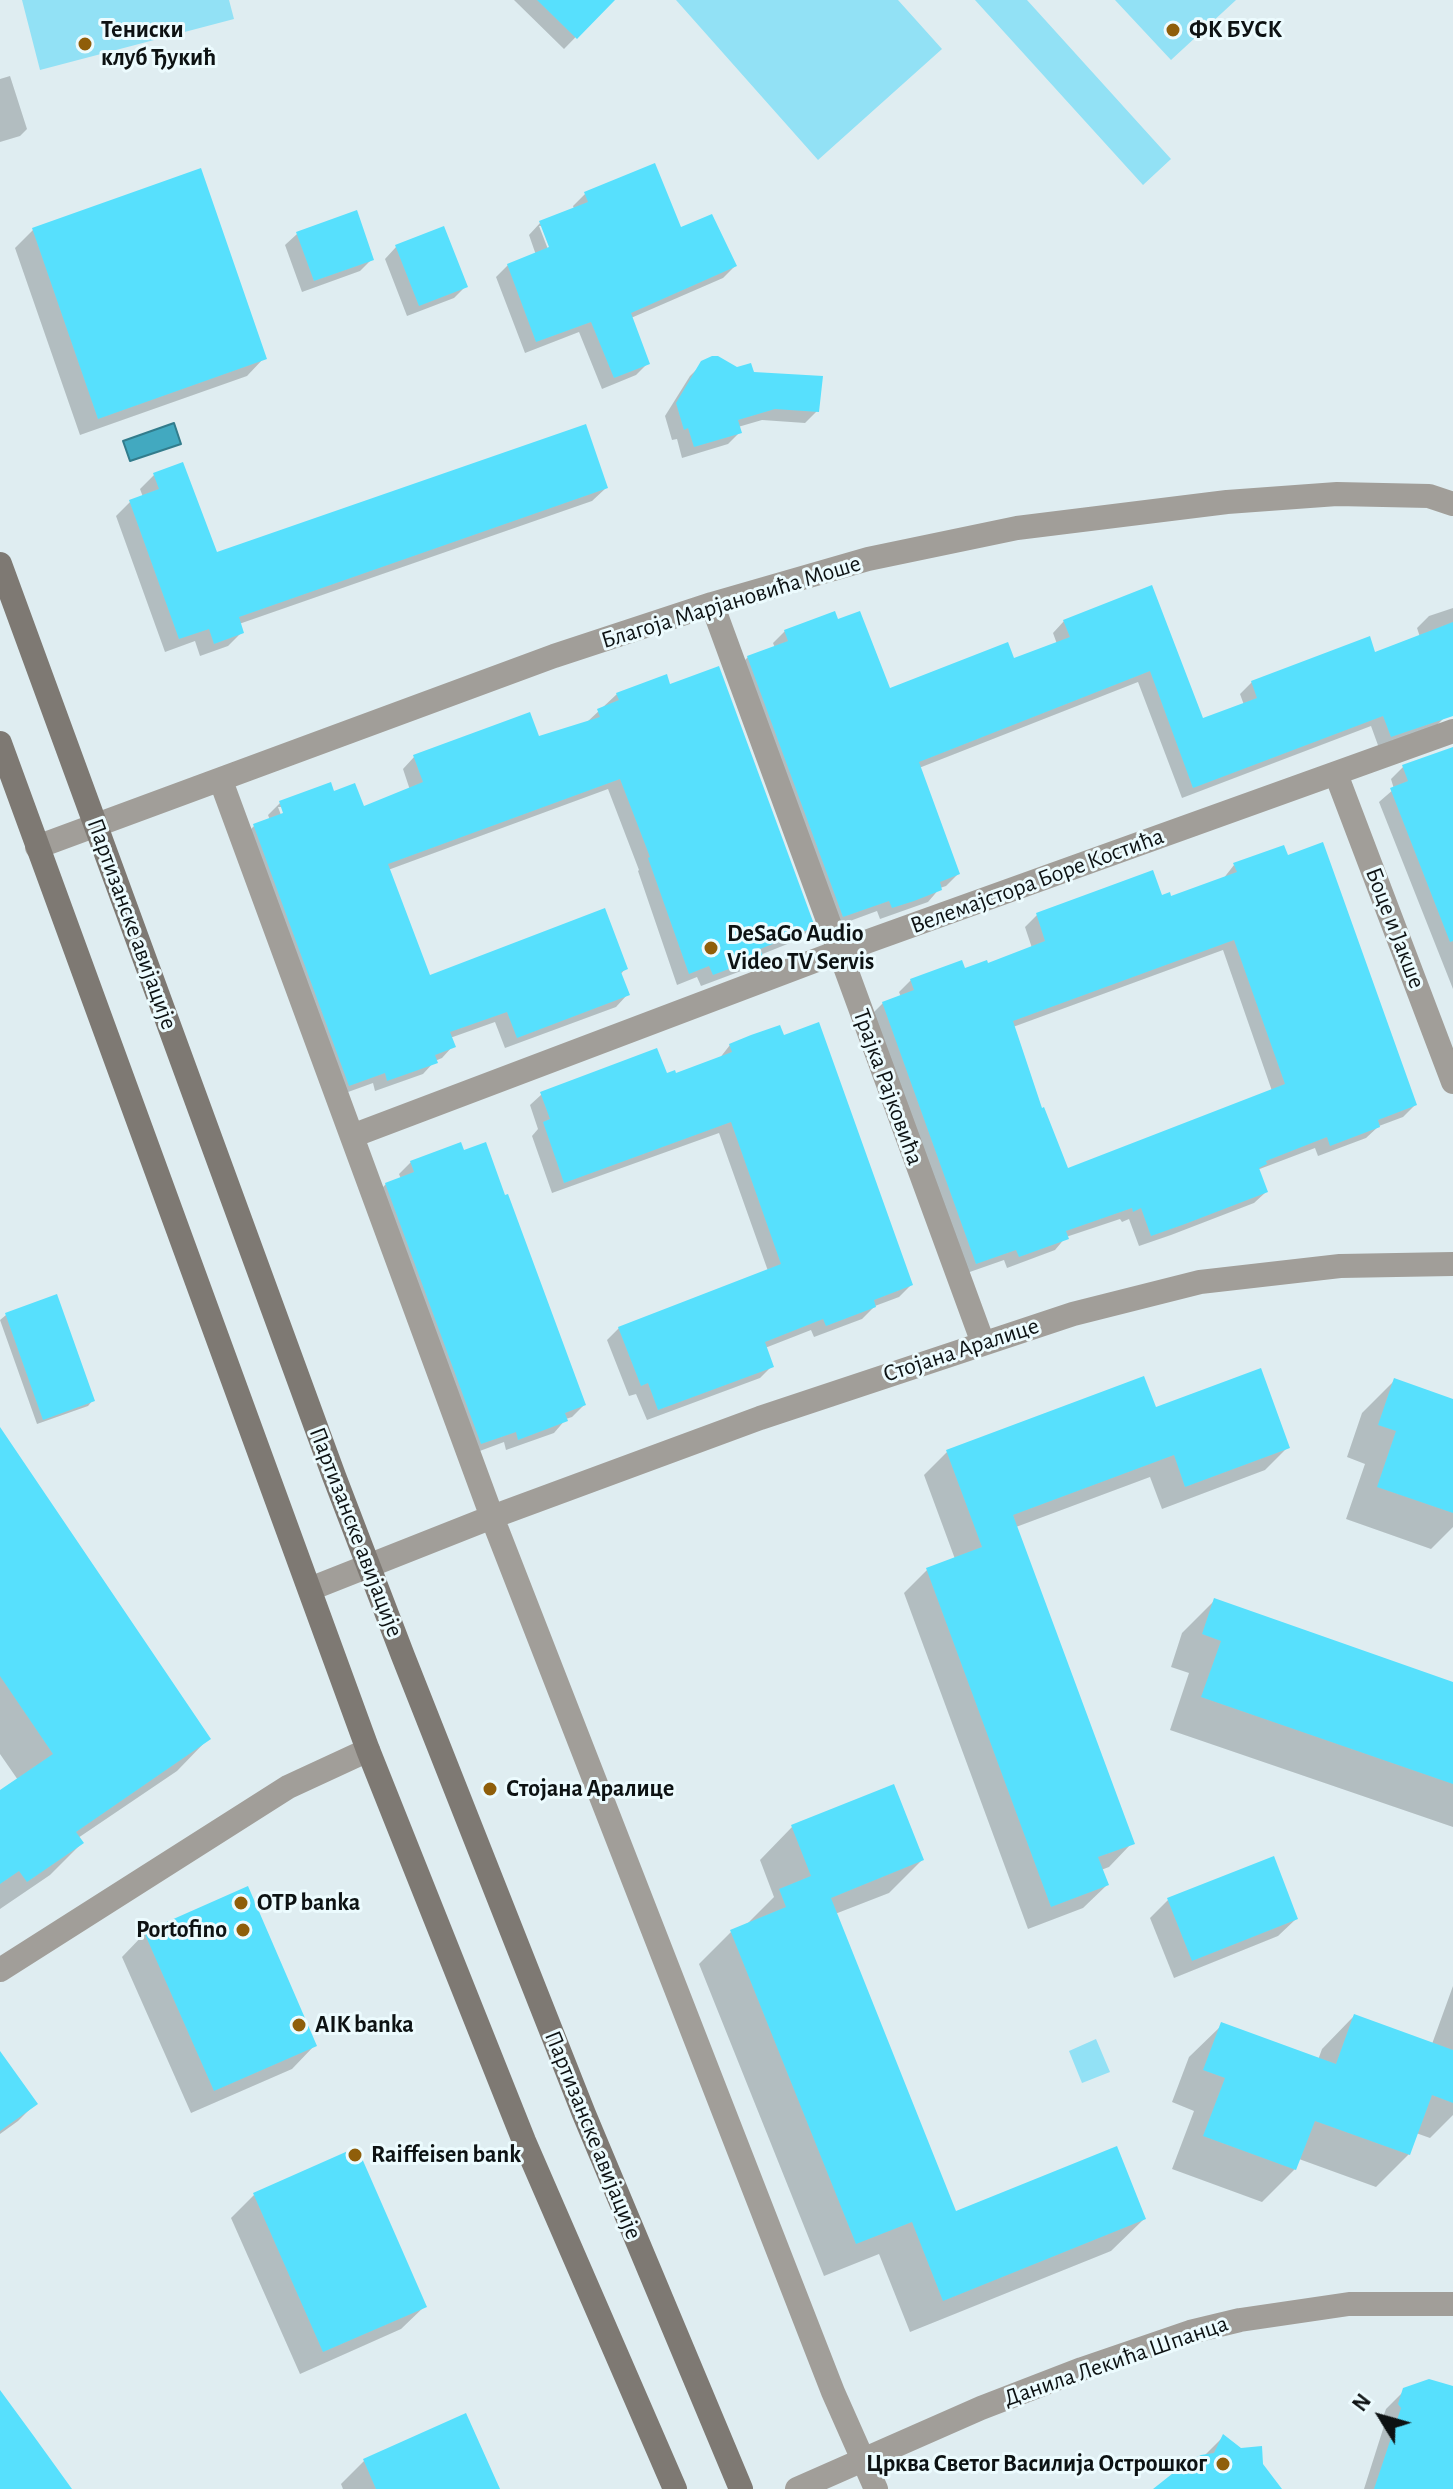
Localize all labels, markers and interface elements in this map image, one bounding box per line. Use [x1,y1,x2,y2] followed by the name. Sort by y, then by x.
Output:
[101,16,216,72] place label: Тениски клуб Ђукић
[1189,16,1282,44] place label: ФК БУСК
[1164,21,1182,39] marker: ФК БУСК
[76,35,94,53] marker: Тениски клуб Ђукић
[598,549,864,655] street label: Благоја Марјановића Моше
[80,814,184,1034] street label: Партизанске авијације
[906,822,1168,940] street label: Велемајстора Боре Костића
[1359,863,1431,993] street label: Боце и Јакше
[727,920,874,976] place label: DeSaGo Audio Video TV Servis
[702,939,720,957] marker: DeSaGo Audio Video TV Servis
[846,1005,930,1169] street label: Трајка Рајковића
[879,1311,1043,1389] street label: Стојана Аралице
[303,1423,409,1641] street label: Партизанске авијације
[506,1775,674,1803] place label: Стојана Аралице
[481,1780,499,1798] marker: Стојана Аралице
[257,1889,360,1917] place label: OTP banka
[232,1894,250,1912] marker: OTP banka
[136,1916,227,1944] place label: Portofino
[234,1921,252,1939] marker: Portofino
[315,2011,414,2039] place label: AIK banka
[290,2016,308,2034] marker: AIK banka
[538,2026,648,2244] street label: Партизанске авијације
[371,2141,521,2169] place label: Raiffeisen bank
[346,2146,364,2164] marker: Raiffeisen bank
[1000,2309,1232,2413] street label: Данила Лекића Шпанца
[1341,2377,1421,2457] north arrow
[1348,2390,1375,2415] text: N
[866,2450,1207,2478] place label: Црква Светог Василија Острошког
[1214,2455,1232,2473] marker: Црква Светог Василија Острошког

